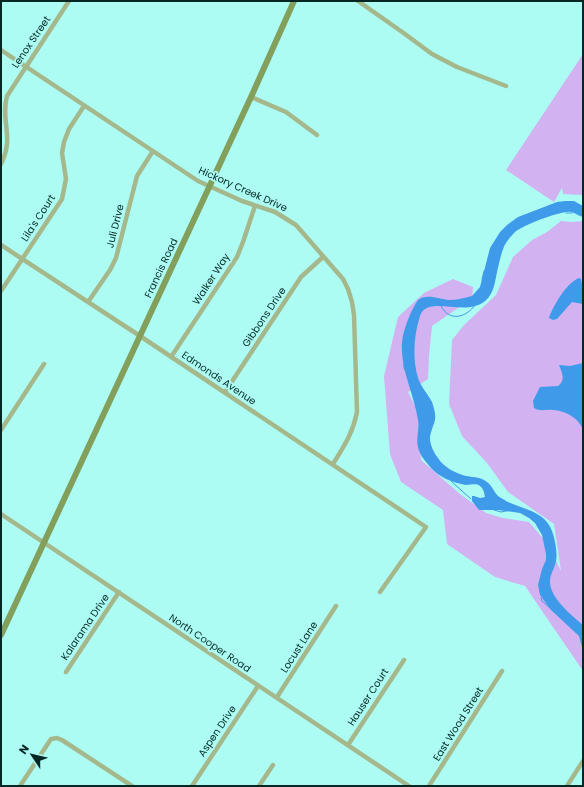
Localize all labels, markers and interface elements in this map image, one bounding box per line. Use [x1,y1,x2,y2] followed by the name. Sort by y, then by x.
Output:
[8,13,54,71] street label: Lenox Street
[196,163,290,215] street label: Hickory Creek Drive
[17,191,59,244] street label: Lila's Court
[102,203,128,249] street label: Juli Drive
[141,236,181,300] street label: Francis Road
[189,250,234,308] street label: Walker Way
[238,284,290,350] street label: Gibbons Drive
[179,347,259,409] street label: Edmonds Avenue
[57,591,113,663] street label: Kalarama Drive
[166,610,254,676] street label: North Cooper Road
[277,618,321,676] street label: Locust Lane
[344,665,392,729] street label: Hauser Court
[429,684,487,764] street label: East Wood Street
[194,702,240,760] street label: Aspen Drive
[12,735,52,775] north arrow
[15,741,33,757] text: N

